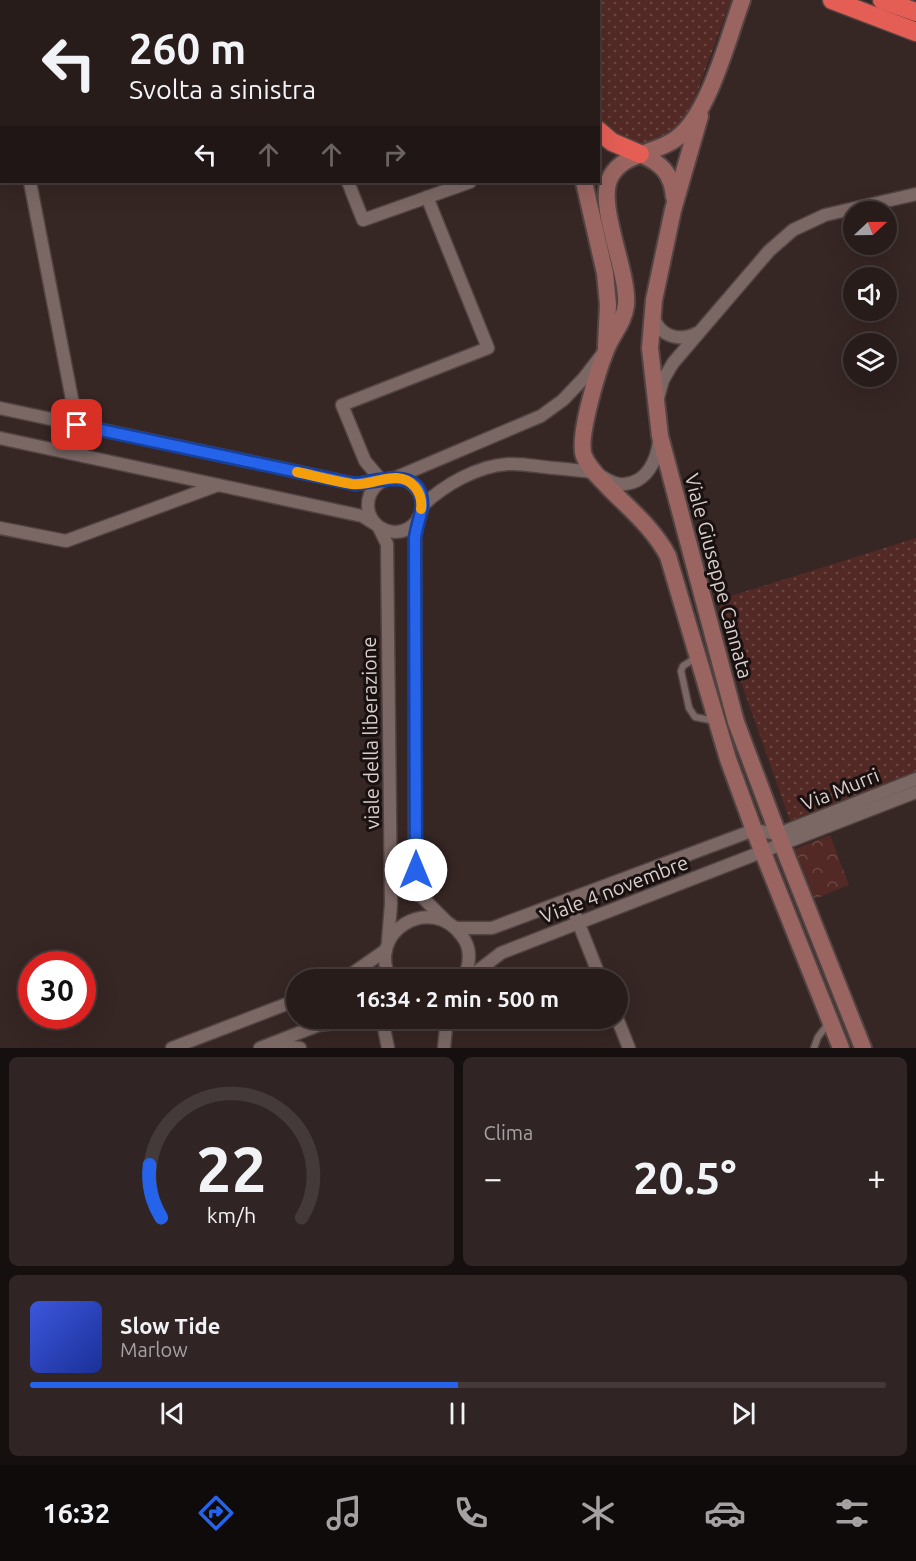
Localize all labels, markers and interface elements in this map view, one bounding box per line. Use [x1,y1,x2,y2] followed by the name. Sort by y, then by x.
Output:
[30,24,108,102] icon: left
[129,25,246,72] text: 260 m
[129,74,316,104] text: Svolta a sinistra
[189,138,222,171] icon: left
[252,138,285,171] icon: ahead
[315,138,348,171] icon: ahead
[378,138,411,171] icon: right
[843,201,897,255] north arrow
[843,201,897,387] map controls
[843,267,897,321] button: sound
[843,333,897,387] button: layers
[51,399,102,450] pin
[60,408,93,441] icon: arrive
[681,471,757,681] street label: Viale Giuseppe Cannata
[357,636,383,830] street label: viale della liberazione
[798,763,882,815] street label: Via Murri
[384,838,448,902] position arrow
[537,850,691,928] street label: Viale 4 novembre
[18,951,96,1029] speed limit sign: 30
[355,986,559,1011] text: 16:34 · 2 min · 500 m
[484,1121,533,1144] text: Clima
[196,1134,266,1204] text: 22
[633,1152,736,1203] text: 20.5°
[484,1159,502,1196] text: −
[867,1159,886,1196] text: +
[206,1204,256,1228] text: km/h
[120,1313,220,1338] text: Slow Tide
[120,1338,188,1361] text: Marlow
[156,1397,189,1430] icon: previous
[441,1397,474,1430] icon: pause
[727,1397,760,1430] icon: next
[195,1492,237,1534] icon: directions
[323,1492,365,1534] icon: music
[450,1492,492,1534] icon: phone
[577,1492,619,1534] icon: climate
[704,1492,746,1534] icon: car
[831,1492,873,1534] icon: filters
[43,1498,110,1528] text: 16:32

